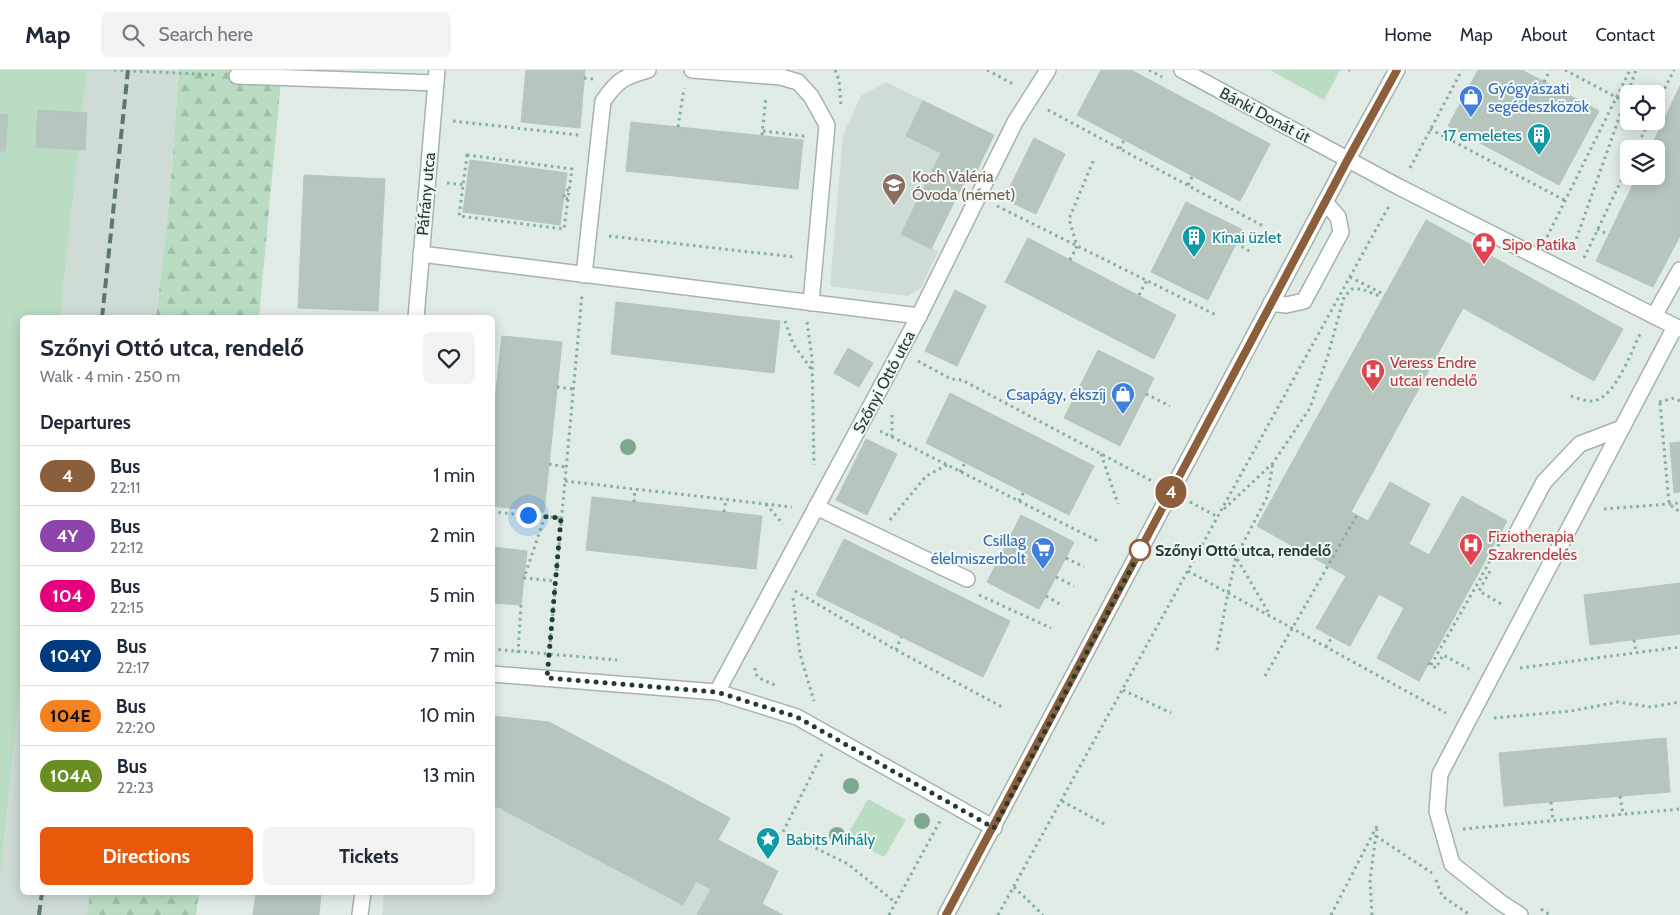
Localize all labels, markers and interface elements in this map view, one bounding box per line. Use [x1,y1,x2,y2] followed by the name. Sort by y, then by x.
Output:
[101,12,451,57] search box
[25,20,71,49] text: Map
[119,21,147,49] icon: search
[159,23,253,46] text: Search here
[1384,24,1432,46] text: Home
[1460,24,1493,46] text: Map
[1521,24,1567,46] text: About
[1595,24,1655,46] text: Contact
[1488,79,1590,116] place label: Gyógyászati segédeszközök
[1216,83,1314,147] street label: Bánki Donát út
[1458,84,1484,118] shop icon: Gyógyászati segédeszközök
[1620,85,1665,185] map controls
[1620,85,1665,130] button: locate
[1526,122,1552,156] building icon: 17 emeletes
[1443,126,1522,145] place label: 17 emeletes
[1620,140,1665,185] button: layers
[413,151,439,236] street label: Páfrány utca
[912,167,1015,204] place label: Koch Valéria Óvoda (német)
[881,172,907,206] school or university icon: Koch Valéria Óvoda (német)
[1181,224,1207,258] building icon: Kínai üzlet
[1212,228,1282,247] place label: Kínai üzlet
[1471,231,1497,265] pharmacy icon: Sipo Patika
[1502,235,1576,254] place label: Sipo Patika
[849,327,919,437] street label: Szőnyi Ottó utca
[423,332,475,384] button: heart
[40,333,304,362] text: Szőnyi Ottó utca, rendelő
[1390,353,1477,390] place label: Veress Endre utcai rendelő
[1360,358,1386,392] hospital icon: Veress Endre utcai rendelő
[40,367,180,386] text: Walk · 4 min · 250 m
[1110,381,1136,415] shop icon: Csapágy, ékszíj
[1006,385,1106,404] place label: Csapágy, ékszíj
[40,411,131,434] text: Departures
[110,455,140,478] text: Bus
[433,464,475,487] text: 1 min
[62,465,73,487] text: 4
[1155,476,1187,508] line badge: 4
[110,478,141,497] text: 22:11
[1165,481,1177,503] text: 4
[516,503,541,528] your location
[110,515,140,538] text: Bus
[429,524,475,547] text: 2 min
[57,525,78,547] text: 4Y
[1488,527,1577,564] place label: Fiziotherapia Szakrendelés
[931,531,1027,568] place label: Csillag élelmiszerbolt
[1458,532,1484,566] hospital icon: Fiziotherapia Szakrendelés
[1030,536,1056,570] supermarket icon: Csillag élelmiszerbolt
[110,538,144,557] text: 22:12
[1129,539,1151,561] marker: Szőnyi Ottó utca, rendelő
[1155,541,1331,560] place label: Szőnyi Ottó utca, rendelő
[110,575,140,598] text: Bus
[429,584,475,607] text: 5 min
[52,585,83,607] text: 104
[110,598,144,617] text: 22:15
[116,635,146,658] text: Bus
[430,644,475,667] text: 7 min
[50,645,91,667] text: 104Y
[116,658,150,677] text: 22:17
[116,695,146,718] text: Bus
[420,704,475,727] text: 10 min
[50,705,91,727] text: 104E
[116,718,155,737] text: 22:20
[117,755,147,778] text: Bus
[423,764,475,787] text: 13 min
[50,765,92,787] text: 104A
[117,778,154,797] text: 22:23
[755,826,781,860] place icon: Babits Mihály
[40,827,253,885] button: Directions
[263,827,475,885] button: Tickets
[786,830,875,849] place label: Babits Mihály

